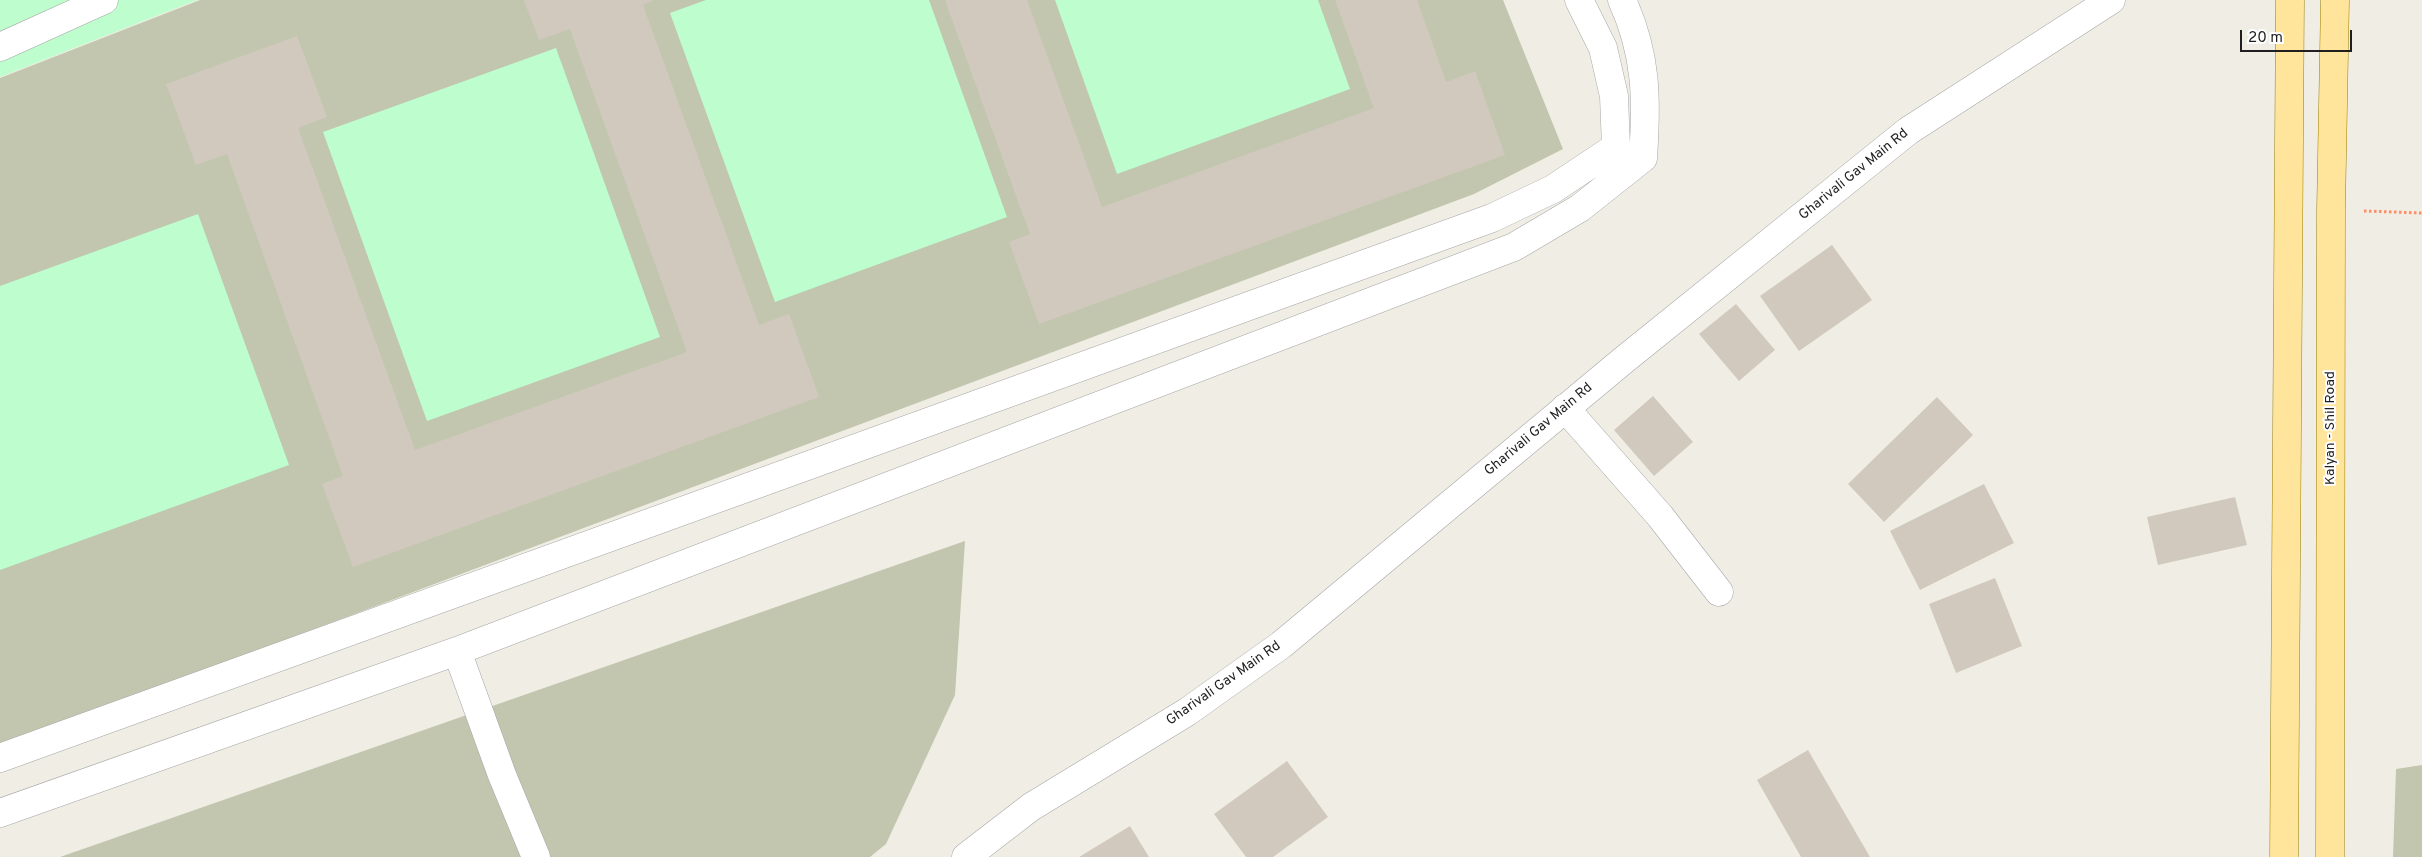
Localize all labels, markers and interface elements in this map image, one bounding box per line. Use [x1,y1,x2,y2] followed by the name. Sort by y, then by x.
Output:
[2242,20,2354,52] scale bar
[2248,29,2283,48] text: 20 m
[1796,126,1912,224] street label: Gharivali Gav Main Rd
[2323,371,2339,485] street label: Kalyan - Shil Road
[1482,380,1596,480] street label: Gharivali Gav Main Rd
[1163,638,1285,730] street label: Gharivali Gav Main Rd

